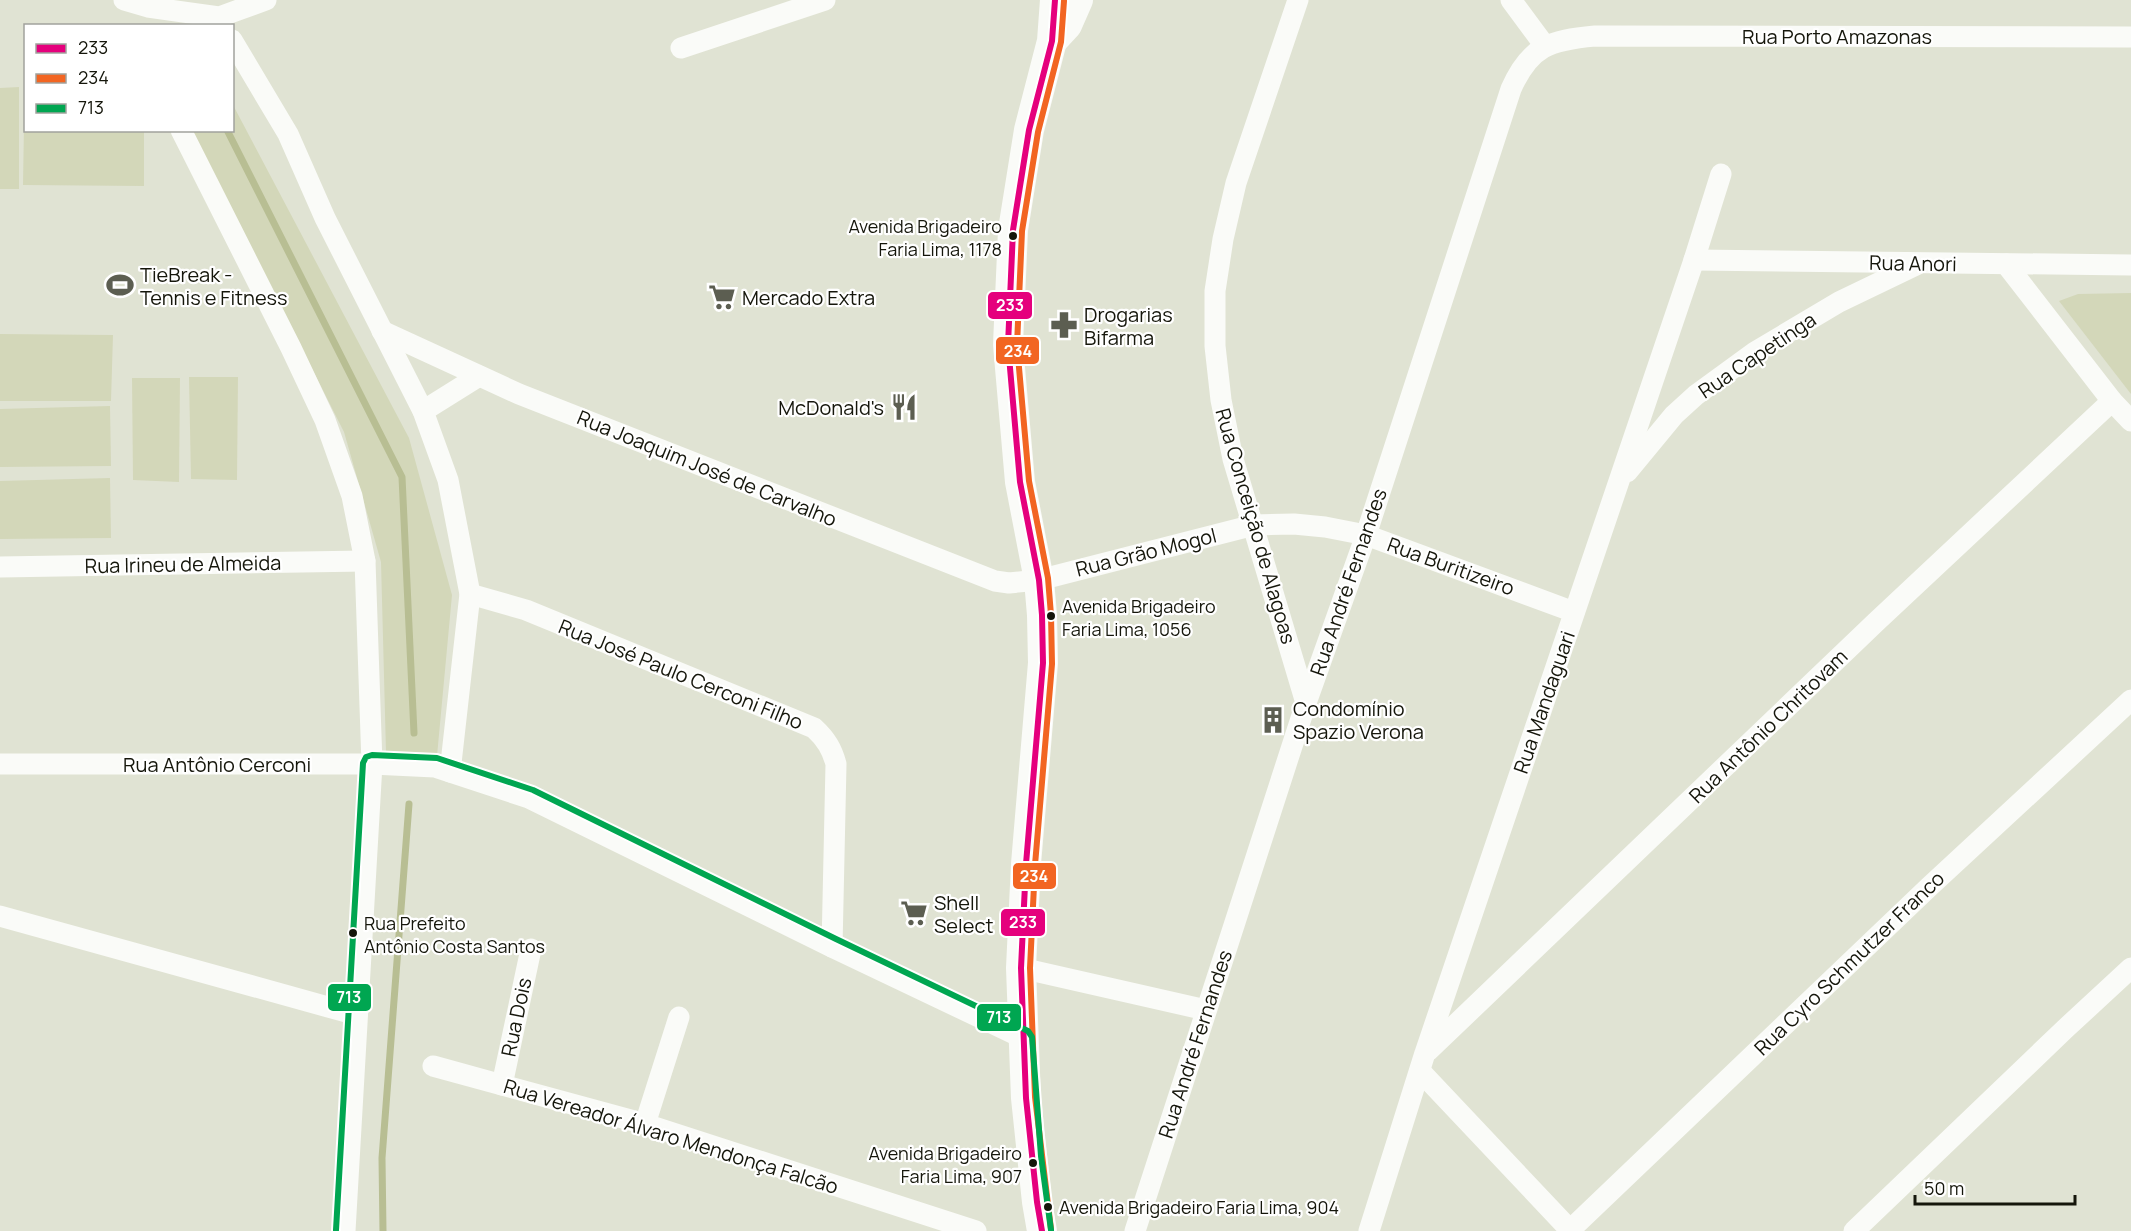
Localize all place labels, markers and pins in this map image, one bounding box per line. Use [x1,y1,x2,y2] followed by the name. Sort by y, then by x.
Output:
[848,214,1002,261] place label: Avenida Brigadeiro Faria Lima, 1178
[1007,230,1019,242] marker: Avenida Brigadeiro Faria Lima, 1178
[140,261,288,311] place label: TieBreak - Tennis e Fitness
[105,270,135,300] sports icon: TieBreak - Tennis e Fitness
[707,282,737,312] supermarket icon: Mercado Extra
[742,284,875,311] place label: Mercado Extra
[1084,301,1173,351] place label: Drogarias Bifarma
[1049,310,1079,340] pharmacy icon: Drogarias Bifarma
[889,392,919,422] restaurant icon: McDonald's
[778,394,884,421] place label: McDonald's
[1062,594,1216,641] place label: Avenida Brigadeiro Faria Lima, 1056
[1045,610,1057,622] marker: Avenida Brigadeiro Faria Lima, 1056
[1293,695,1424,745] place label: Condomínio Spazio Verona
[1258,705,1288,735] building icon: Condomínio Spazio Verona
[934,889,993,939] place label: Shell Select
[899,898,929,928] supermarket icon: Shell Select
[364,911,545,958] place label: Rua Prefeito Antônio Costa Santos
[347,927,359,939] marker: Rua Prefeito Antônio Costa Santos
[868,1141,1022,1188] place label: Avenida Brigadeiro Faria Lima, 907
[1027,1157,1039,1169] marker: Avenida Brigadeiro Faria Lima, 907
[1059,1195,1339,1219] place label: Avenida Brigadeiro Faria Lima, 904
[1042,1201,1054,1213] marker: Avenida Brigadeiro Faria Lima, 904

